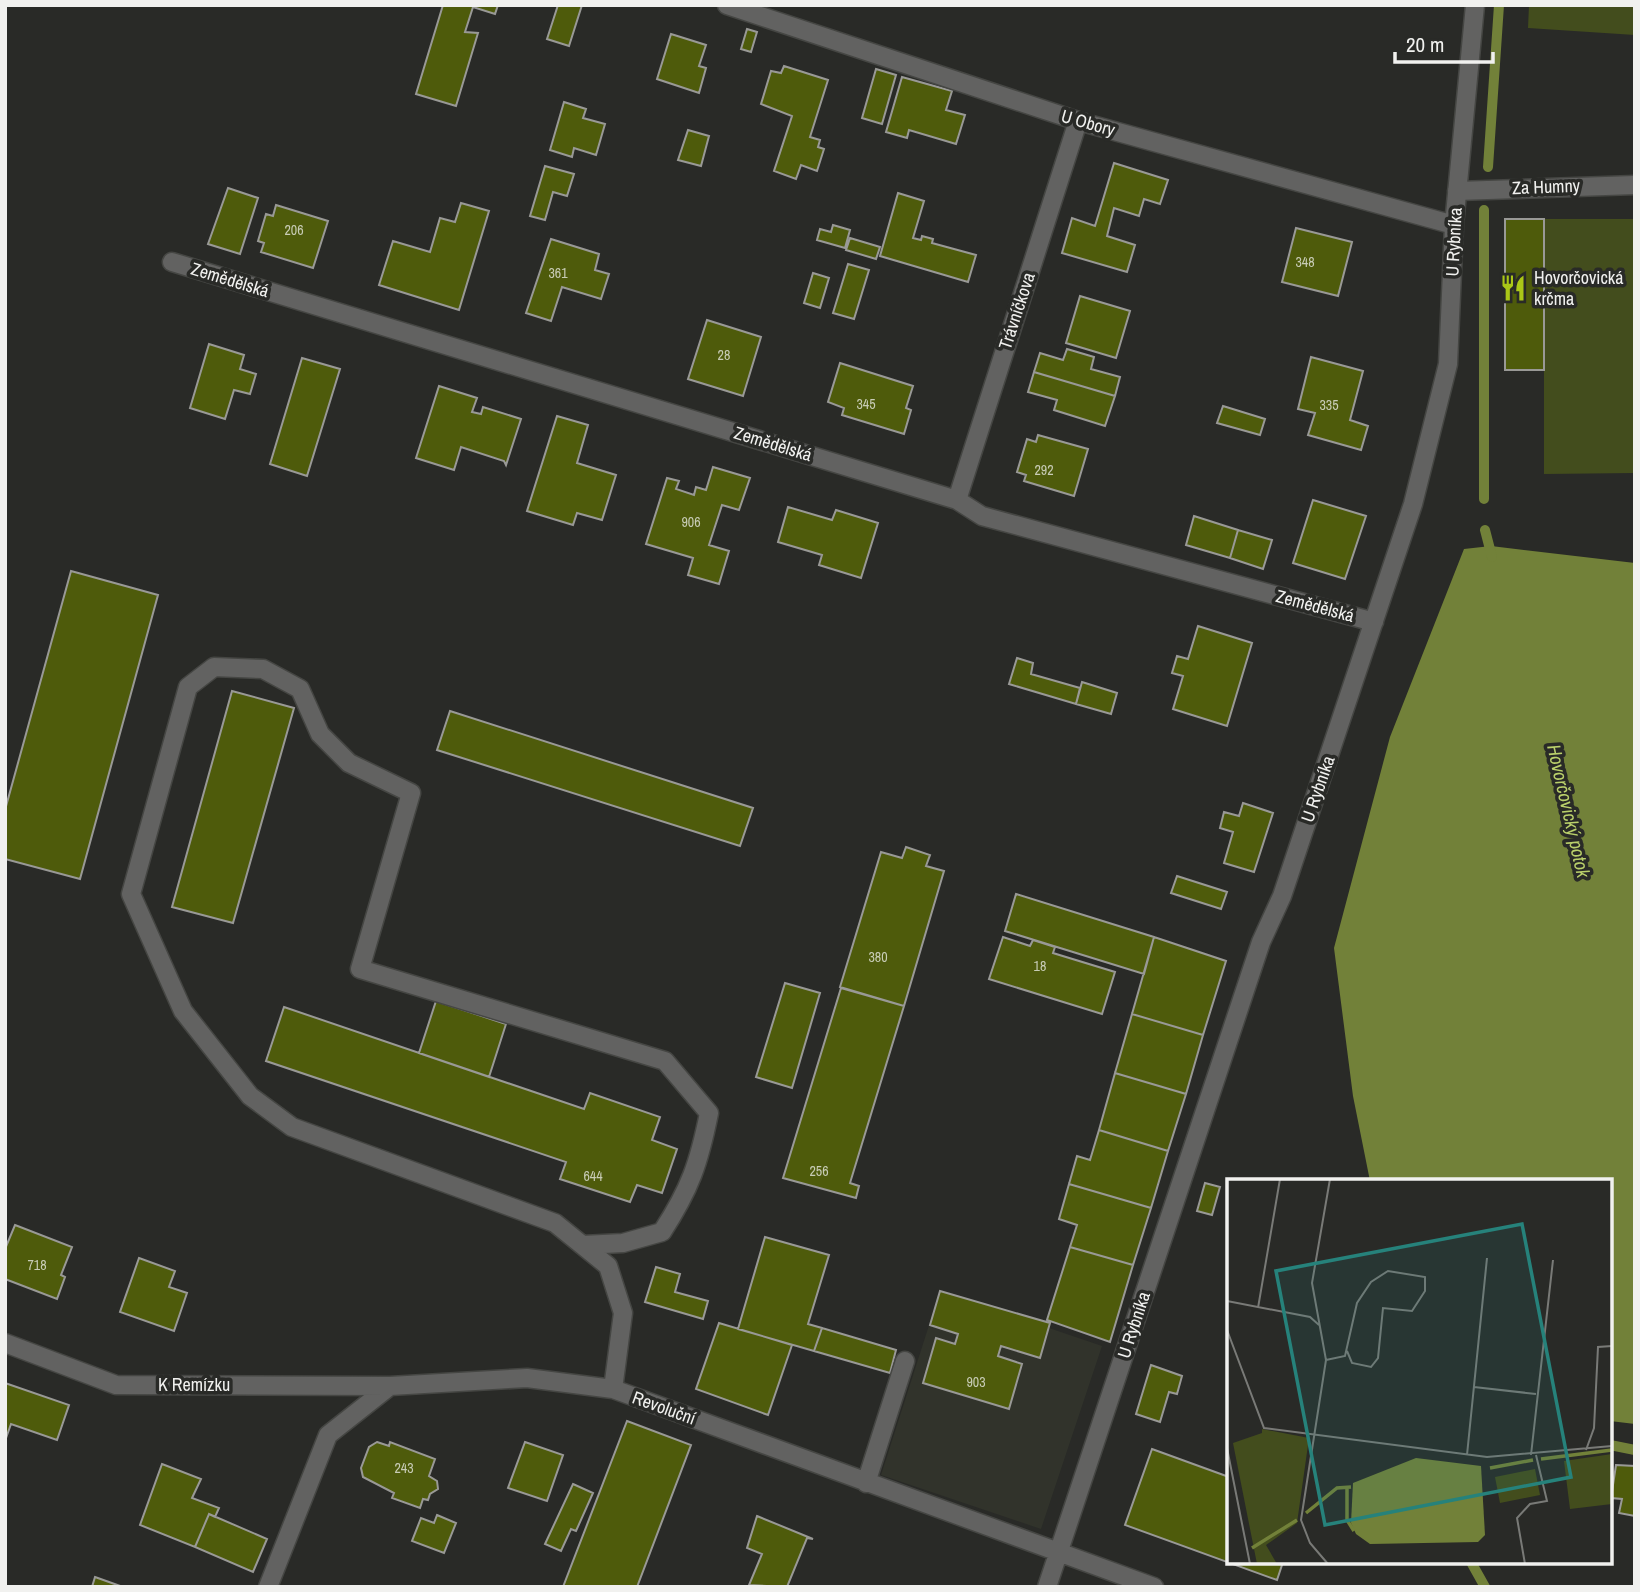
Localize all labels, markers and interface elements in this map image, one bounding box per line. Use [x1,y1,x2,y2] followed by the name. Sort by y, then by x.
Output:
[1395,21,1493,65] scale bar
[1406,30,1444,59] text: 20 m
[1058,103,1119,142] street label: U Obory
[1512,173,1581,200] street label: Za Humny
[1439,207,1468,277] street label: U Rybníka
[284,221,304,239] house number: 206
[1295,253,1315,271] house number: 348
[188,256,272,303] street label: Zemědělská
[548,264,568,282] house number: 361
[1534,265,1623,311] place label: Hovorčovická krčma
[992,269,1041,353] street label: Trávníčkova
[1498,273,1528,303] restaurant icon: Hovorčovická krčma
[718,346,730,364] house number: 28
[856,395,876,413] house number: 345
[1319,396,1339,414] house number: 335
[731,420,815,467] street label: Zemědělská
[1034,461,1054,479] house number: 292
[681,513,701,531] house number: 906
[1273,583,1357,628] street label: Zemědělská
[1541,742,1597,881] water label: Hovorčovický potok
[1294,752,1341,825] street label: U Rybníka
[868,948,888,966] house number: 380
[1034,957,1046,975] house number: 18
[809,1162,829,1180] house number: 256
[583,1167,603,1185] house number: 644
[1227,1179,1612,1564] inset map
[27,1256,47,1274] house number: 718
[1111,1288,1156,1361] street label: U Rybníka
[158,1372,230,1397] street label: K Remízku
[966,1373,986,1391] house number: 903
[629,1385,700,1431] street label: Revoluční
[394,1459,414,1477] house number: 243

